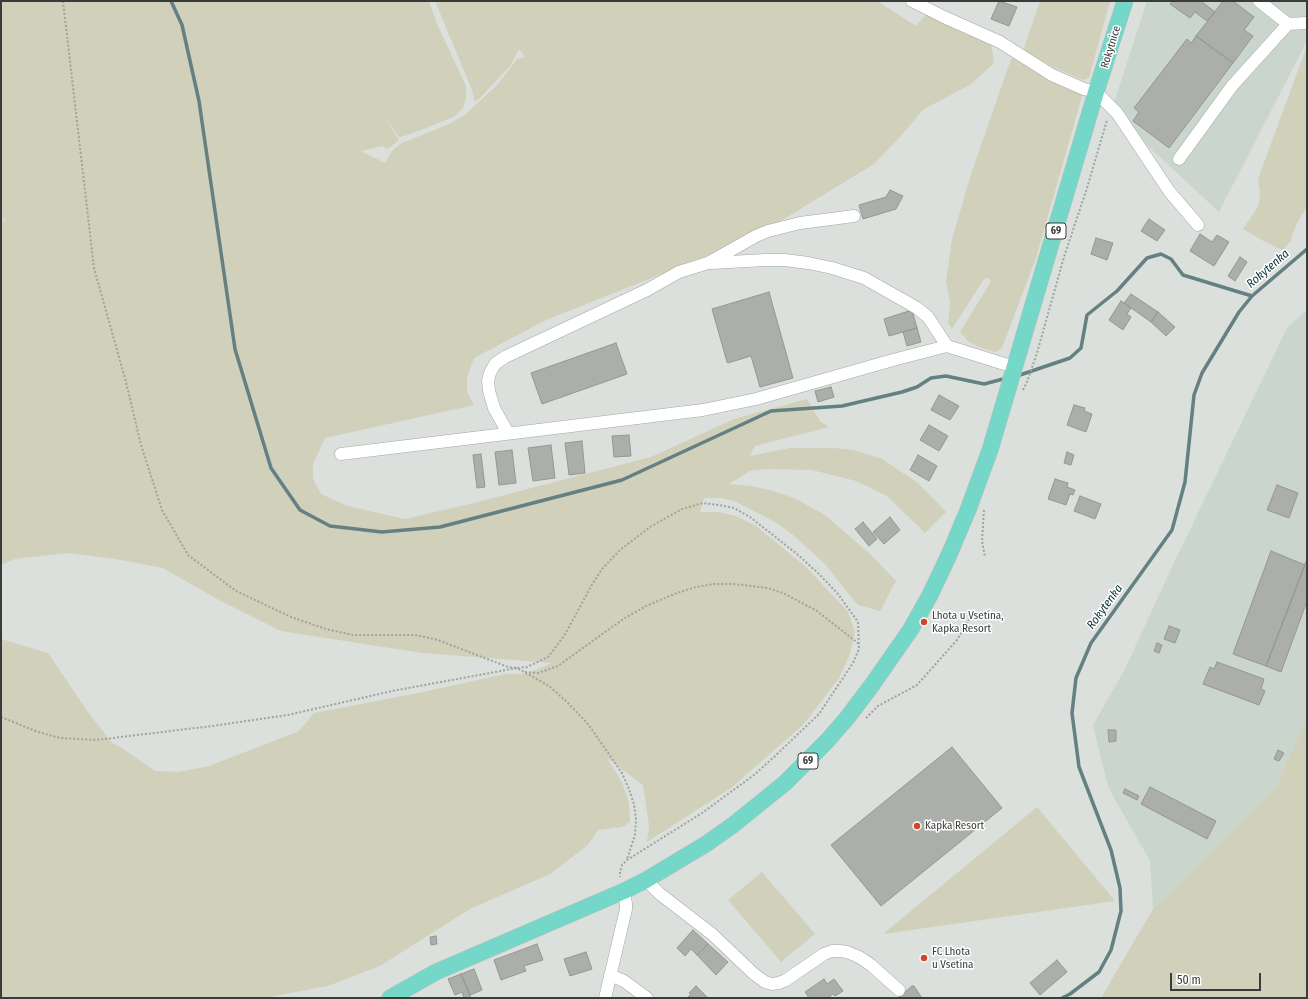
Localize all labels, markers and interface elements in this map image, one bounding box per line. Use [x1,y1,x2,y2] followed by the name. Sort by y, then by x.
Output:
[1098,24,1124,70] street label: Rokytnice
[1046,223,1066,239] road number: 69
[1244,247,1292,291] water label: Rokytenka
[1084,582,1126,632] water label: Rokytenka
[932,609,1004,635] place label: Lhota u Vsetína, Kapka Resort
[919,617,929,627] marker: Lhota u Vsetína, Kapka Resort
[798,753,818,769] road number: 69
[925,819,984,833] place label: Kapka Resort
[912,821,922,831] marker: Kapka Resort
[932,945,973,971] place label: FC Lhota u Vsetína
[919,953,929,963] marker: FC Lhota u Vsetína
[1172,965,1263,991] scale bar
[1177,973,1201,987] text: 50 m

